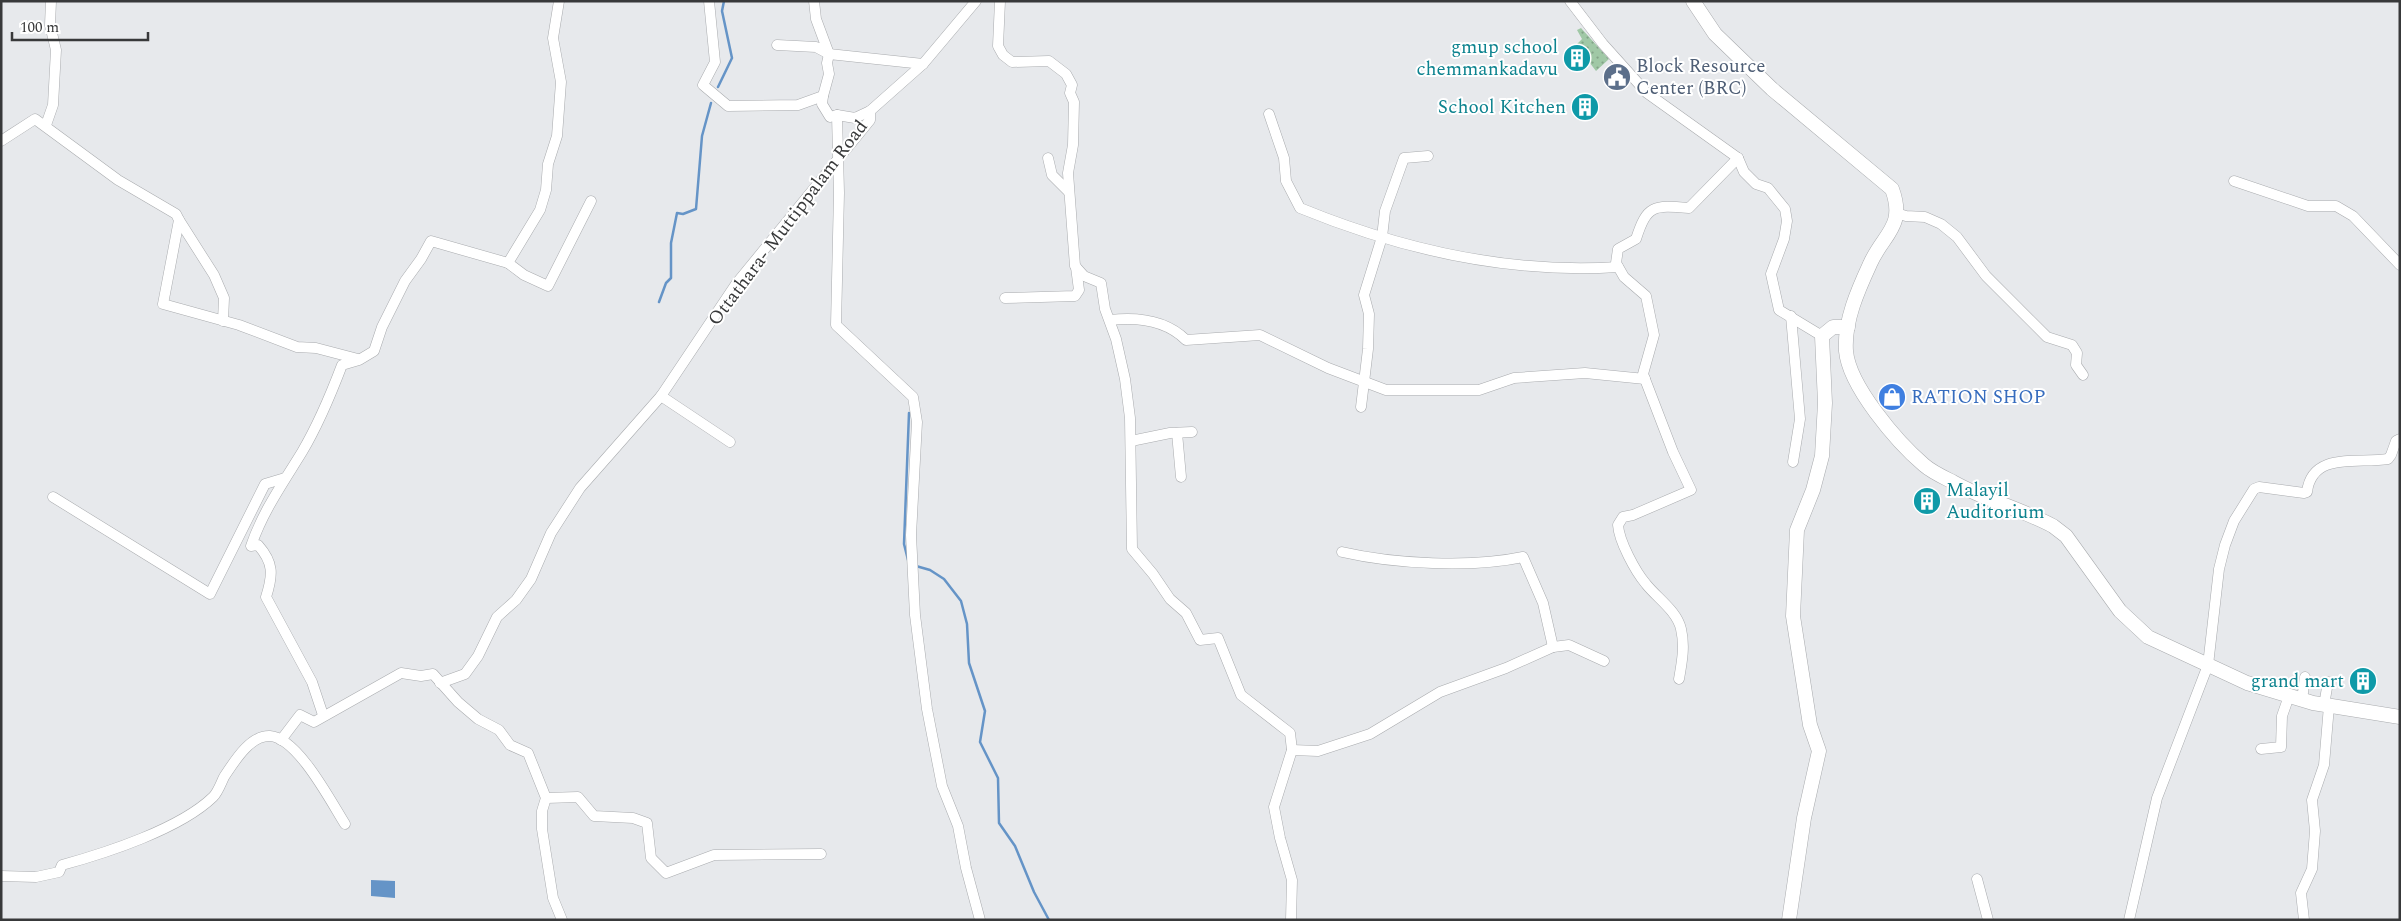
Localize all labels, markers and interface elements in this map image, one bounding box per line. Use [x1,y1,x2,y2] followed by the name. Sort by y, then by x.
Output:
[12,10,149,42] scale bar
[20,16,59,39] text: 100 m
[1416,33,1558,84] place label: gmup school chemmankadavu
[1562,43,1592,73] building icon: gmup school chemmankadavu
[1636,52,1765,103] place label: Block Resource Center (BRC)
[1602,62,1632,92] public building icon: Block Resource Center (BRC)
[1570,92,1600,122] building icon: School Kitchen
[1438,93,1566,122] place label: School Kitchen
[701,114,875,332] street label: Ottathara- Muttippalam Road
[1877,382,1907,412] shop icon: RATION SHOP
[1911,383,2046,412] place label: RATION SHOP
[1946,476,2045,527] place label: Malayil Auditorium
[1912,486,1942,516] building icon: Malayil Auditorium
[2348,666,2378,696] building icon: grand mart
[2251,667,2344,696] place label: grand mart

